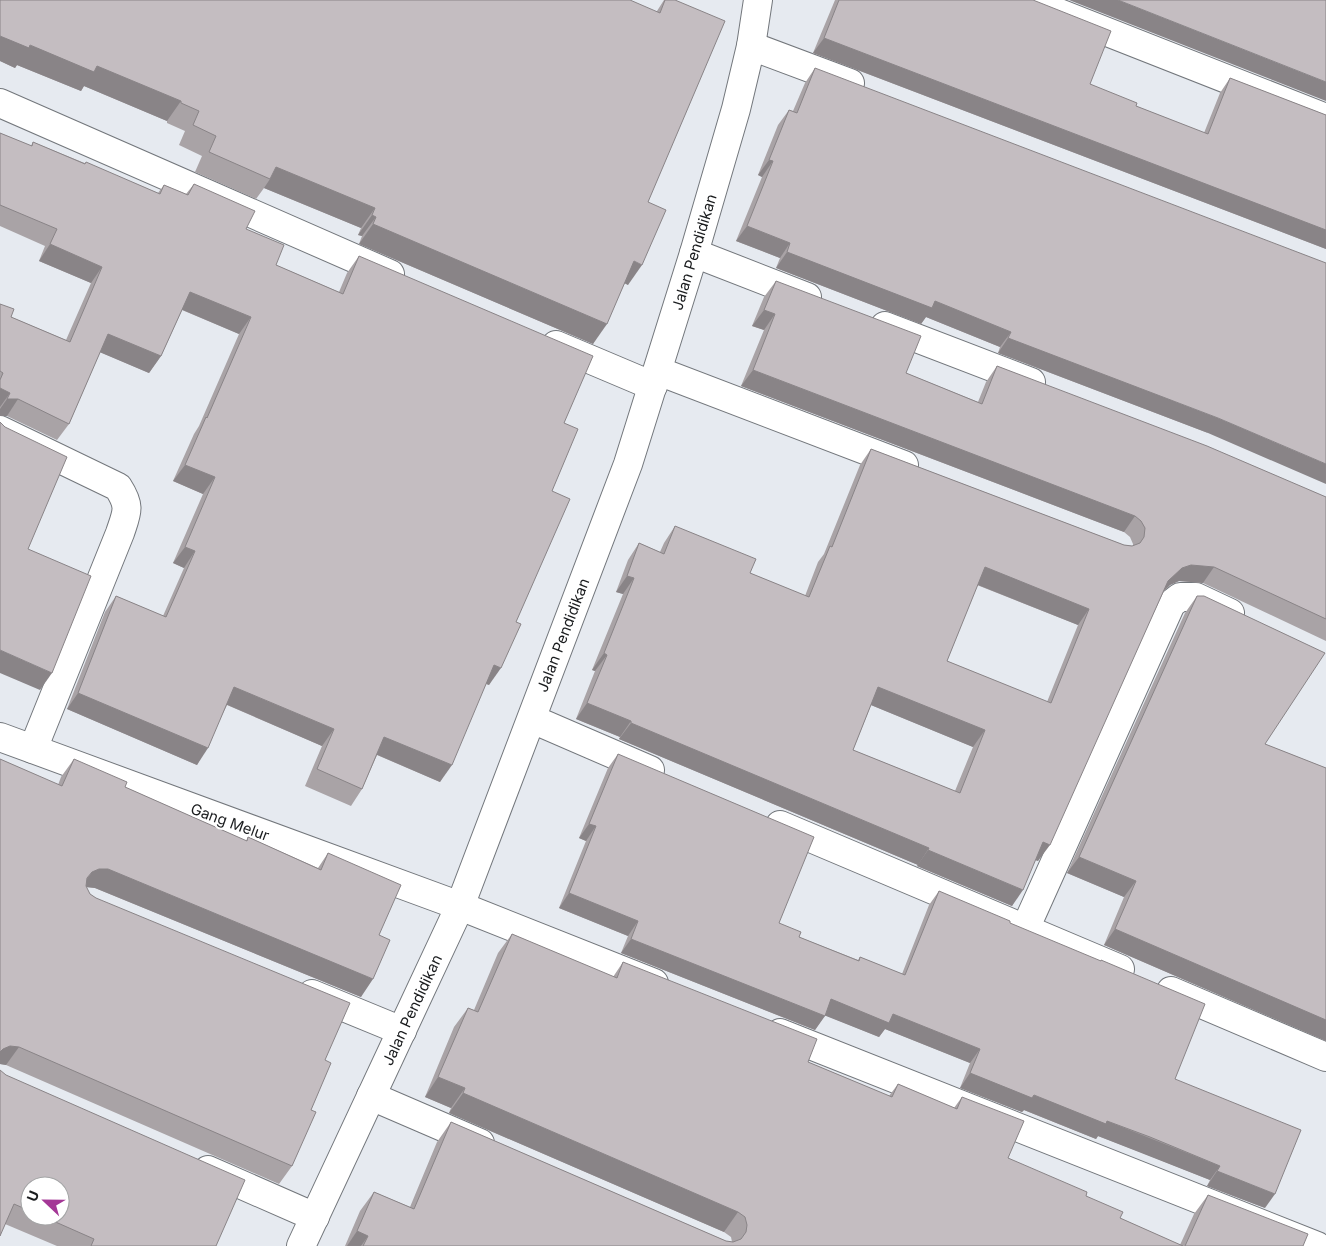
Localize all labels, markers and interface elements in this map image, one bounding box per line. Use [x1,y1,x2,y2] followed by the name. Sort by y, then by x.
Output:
[667,192,721,312] street label: Jalan Pendidikan
[533,575,593,695] street label: Jalan Pendidikan
[188,799,272,845] street label: Gang Melur
[378,951,446,1069] street label: Jalan Pendidikan
[20,1176,70,1226] north arrow
[23,1188,42,1204] text: U

